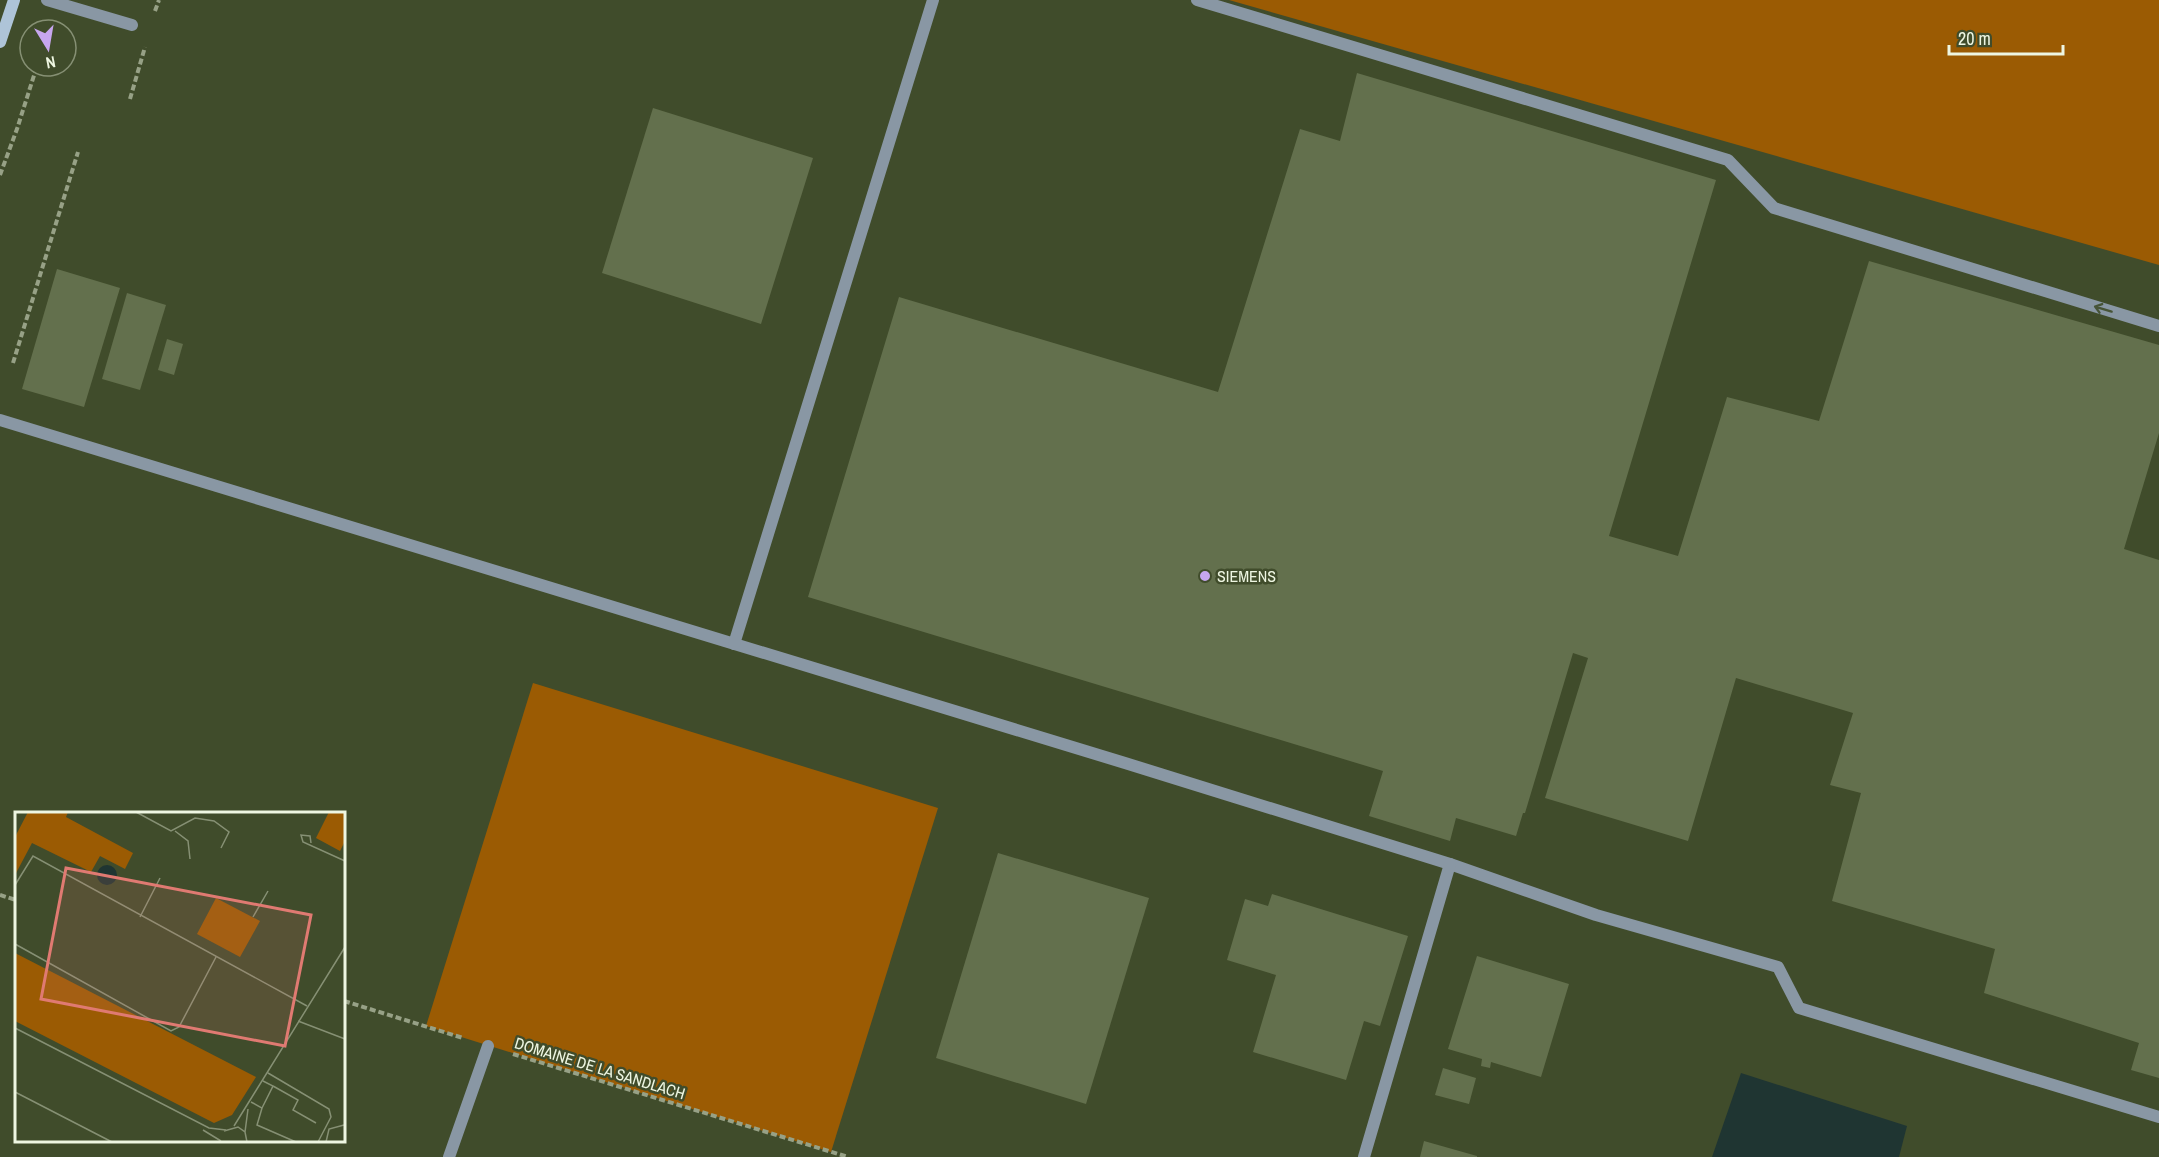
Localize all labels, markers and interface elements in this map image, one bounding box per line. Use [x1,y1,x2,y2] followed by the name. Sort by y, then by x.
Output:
[18,18,78,78] north arrow
[1949,18,2063,56] scale bar
[1958,26,1991,51] text: 20 m
[44,51,58,74] text: N
[2094,303,2113,314] one-way arrow
[1217,565,1276,587] place label: SIEMENS
[1198,569,1212,583] marker: SIEMENS
[15,812,345,1142] inset map
[512,1032,688,1104] street label: DOMAINE DE LA SANDLACH

